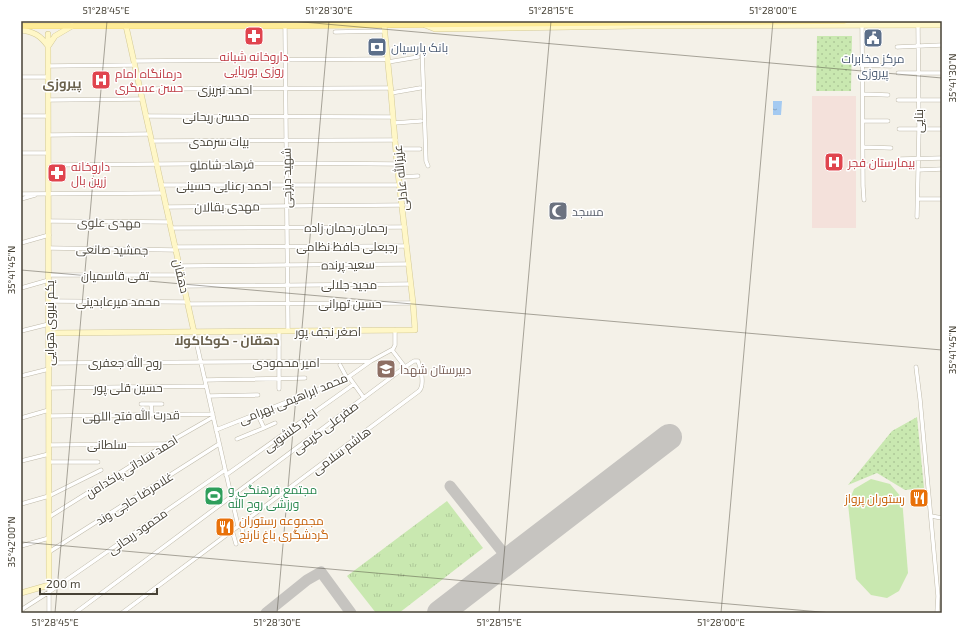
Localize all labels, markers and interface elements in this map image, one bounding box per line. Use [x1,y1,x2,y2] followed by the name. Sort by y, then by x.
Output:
[82,4,130,16] text: 51°28'45"E
[305,4,353,16] text: 51°28'30"E
[528,4,574,16] text: 51°28'15"E
[749,4,797,16] text: 51°28'00"E
[243,25,265,47] pharmacy icon: داروخانه شبانه روزی بوریایی
[862,27,884,49] public building icon: مرکز مخابرات پیروزی
[366,36,388,58] bank icon: بانک پارسیان
[391,40,448,57] place label: بانک پارسیان
[220,49,289,78] place label: داروخانه شبانه روزی بوریایی
[841,51,905,82] place label: مرکز مخابرات پیروزی
[946,54,958,102] text: 35°41'30"N
[115,66,183,95] place label: درمانگاه امام حسن عسگری
[90,69,112,91] hospital icon: درمانگاه امام حسن عسگری
[43,75,82,93] district label: پیروزی
[198,82,252,97] street label: احمد تبریزی
[182,109,250,124] street label: محسن ریحانی
[911,109,926,133] street label: بنایی
[189,134,249,149] street label: بیات سرمدی
[390,144,411,212] street label: عزیزالله عادلی
[278,148,295,208] street label: شهید دیزجی
[823,151,845,173] hospital icon: بیمارستان فجر
[847,155,915,170] place label: بیمارستان فجر
[190,156,254,173] street label: فرهاد شاملو
[71,159,110,188] place label: داروخانه زرین بال
[46,162,68,184] pharmacy icon: داروخانه زرین بال
[176,178,272,193] street label: احمد رعنایی حسینی
[194,198,260,215] street label: مهدی بقالان
[547,200,569,222] mosque icon: مسجد
[572,204,604,219] place label: مسجد
[77,214,141,231] street label: مهدی علوی
[304,220,388,235] street label: رحمان رحمان زاده
[296,239,398,254] street label: رجبعلی حافظ نظامی
[76,241,148,258] street label: جمشید صانعی
[5,246,17,294] text: 35°41'45"N
[321,257,375,274] street label: سعید پرنده
[170,258,193,295] street label: دهقان
[81,268,150,283] street label: تقی قاسمیان
[321,277,377,292] street label: مجید جلالی
[42,279,58,366] street label: یکم نیروی هوایی
[76,294,160,309] street label: محمد میرعابدینی
[318,296,382,311] street label: حسین تهرانی
[294,324,361,341] street label: اصغر نجف پور
[946,326,958,374] text: 35°41'45"N
[174,332,280,349] district label: دهقان - کوکاکولا
[88,355,162,371] street label: روح الله جعفری
[252,355,320,370] street label: امیر محمودی
[375,358,397,380] school or university icon: دبیرستان شهدا
[400,362,471,377] place label: دبیرستان شهدا
[237,370,350,427] street label: محمد ابراهیمی بهرامی
[92,380,163,397] street label: حسین قلی پور
[290,398,361,457] street label: صفرعلی کریمی
[260,406,320,455] street label: اکبر گلشویی
[82,407,180,425] street label: قدرت الله فتح اللهی
[309,423,374,478] street label: هاشم سلامی
[82,432,181,503] street label: احمد ساداتی پاکدامن
[87,437,127,452] street label: سلطانی
[93,469,176,528] street label: غلامرضا حاجی وند
[228,482,317,512] place label: مجتمع فرهنگی و ورزشی روح الله
[203,485,225,507] sports icon: مجتمع فرهنگی و ورزشی روح الله
[908,487,930,509] restaurant icon: رستوران پرواز
[844,491,905,508] place label: رستوران پرواز
[105,505,170,557] street label: محمود ریحانی
[239,513,329,543] place label: مجموعه رستوران گردشگری باغ نارنج
[5,516,17,568] text: 35°42'00"N
[214,516,236,538] restaurant icon: مجموعه رستوران گردشگری باغ نارنج
[40,570,157,596] scale bar
[46,576,80,590] text: 200 m
[31,616,79,628] text: 51°28'45"E
[253,616,301,628] text: 51°28'30"E
[476,616,522,628] text: 51°28'15"E
[697,616,745,628] text: 51°28'00"E

